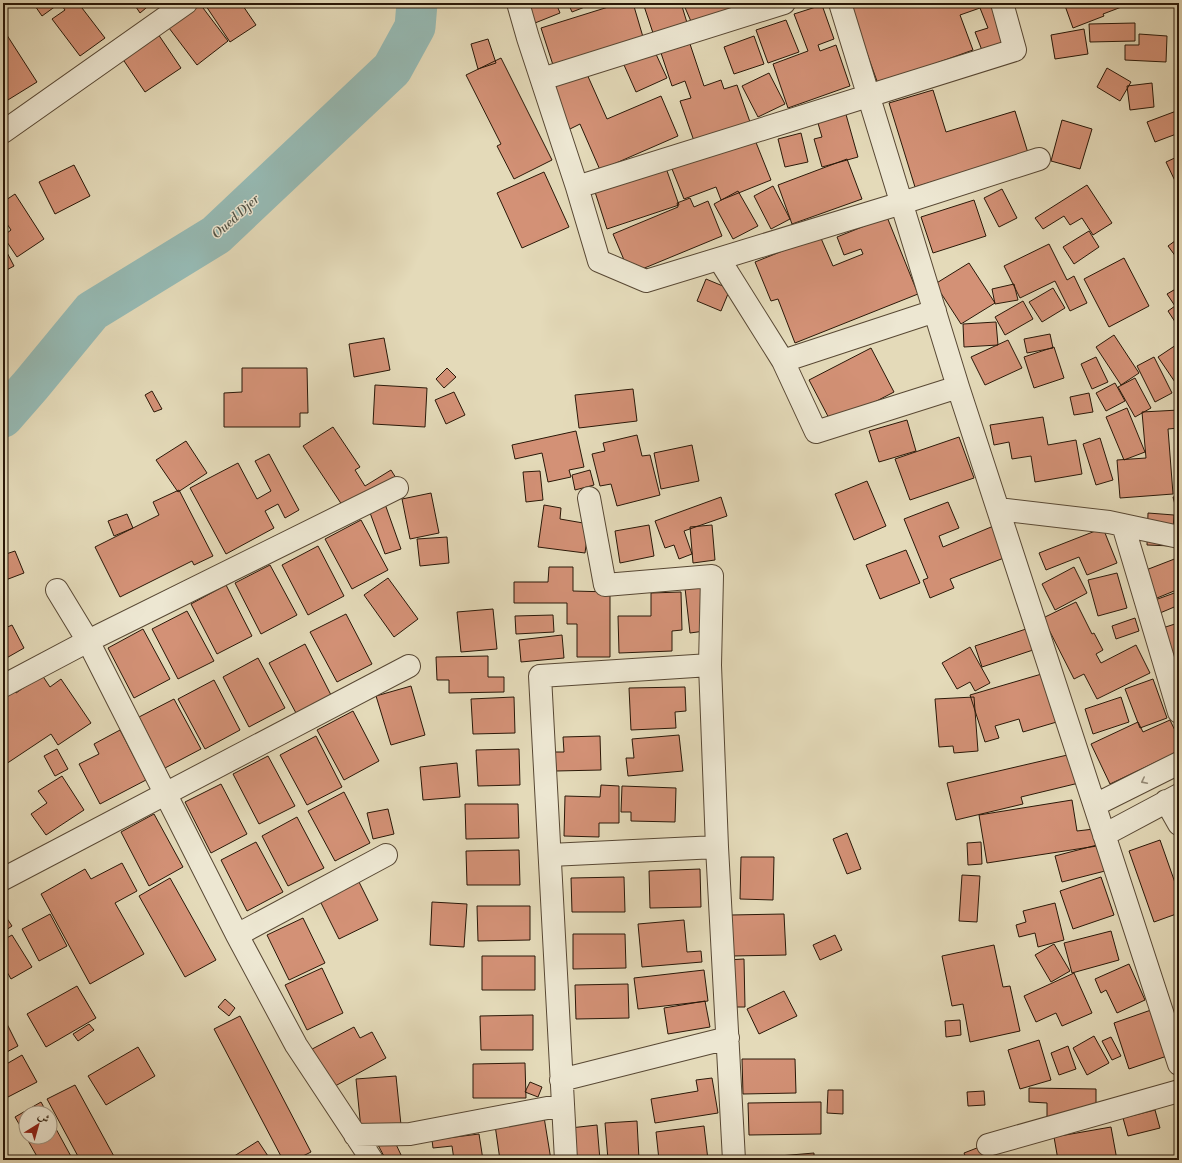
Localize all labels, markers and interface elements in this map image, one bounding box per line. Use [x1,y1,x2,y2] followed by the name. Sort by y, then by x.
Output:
[208,191,263,242] water label: Oued Djer
[1141,776,1148,784] one-way arrow
[18,1105,58,1145] north arrow
[35,1109,52,1127] text: ش

